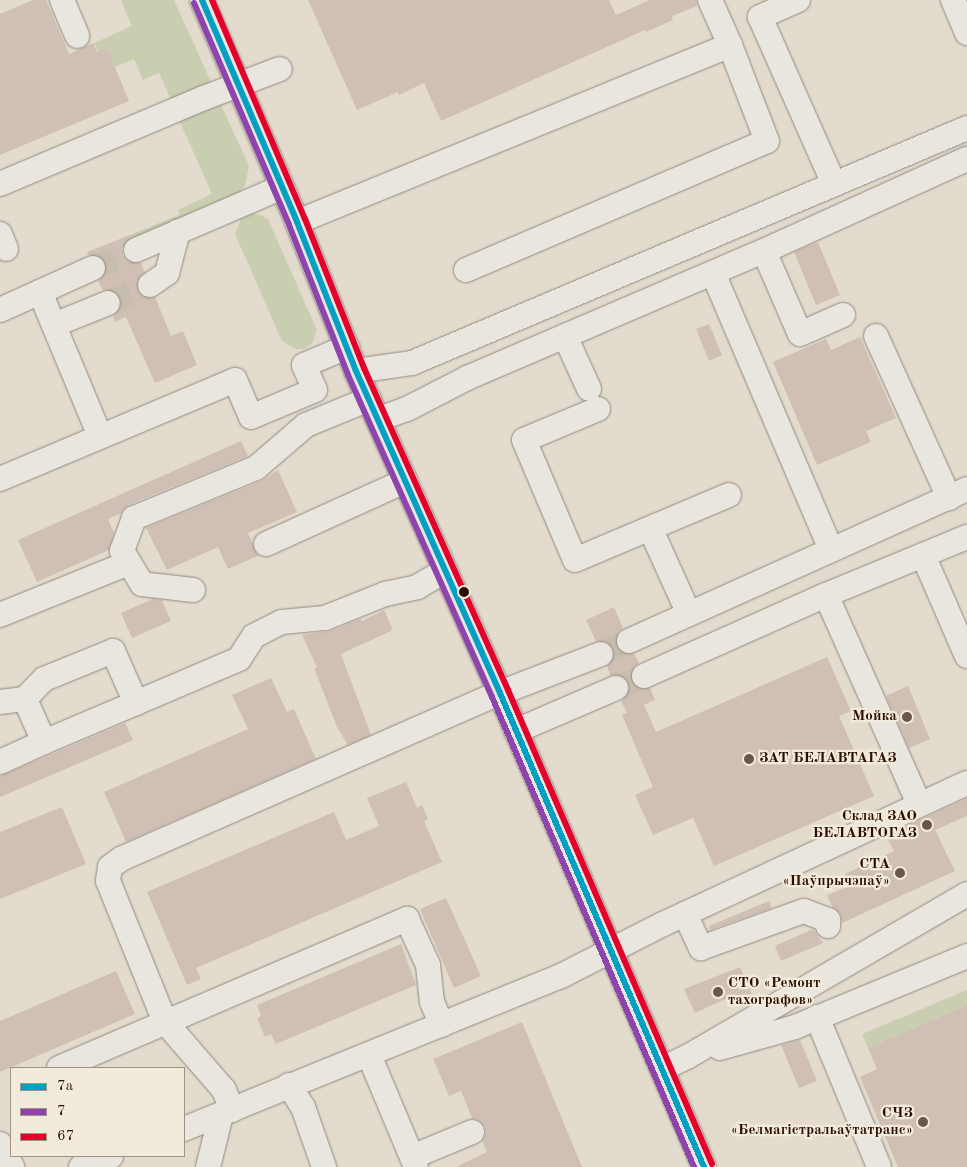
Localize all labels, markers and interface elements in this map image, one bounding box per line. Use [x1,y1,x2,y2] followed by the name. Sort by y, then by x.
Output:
[459,587,469,597] unlabelled marker
[852,708,897,726] place label: Мойка
[901,711,913,723] marker: Мойка
[759,750,897,768] place label: ЗАТ БЕЛАВТАГАЗ
[743,753,755,765] marker: ЗАТ БЕЛАВТАГАЗ
[813,807,917,842] place label: Склад ЗАО БЕЛАВТОГАЗ
[921,819,933,831] marker: Склад ЗАО БЕЛАВТОГАЗ
[782,855,890,890] place label: СТА «Паўпрычэпаў»
[894,867,906,879] marker: СТА «Паўпрычэпаў»
[728,974,821,1009] place label: СТО «Ремонт тахографов»
[712,986,724,998] marker: СТО «Ремонт тахографов»
[10,1067,185,1157] legend
[57,1079,73,1094] text: 7а
[57,1104,66,1119] text: 7
[731,1104,913,1139] place label: СЧЗ «Белмагістральаўтатранс»
[917,1116,929,1128] marker: СЧЗ «Белмагістральаўтатранс»
[57,1129,74,1144] text: 67

